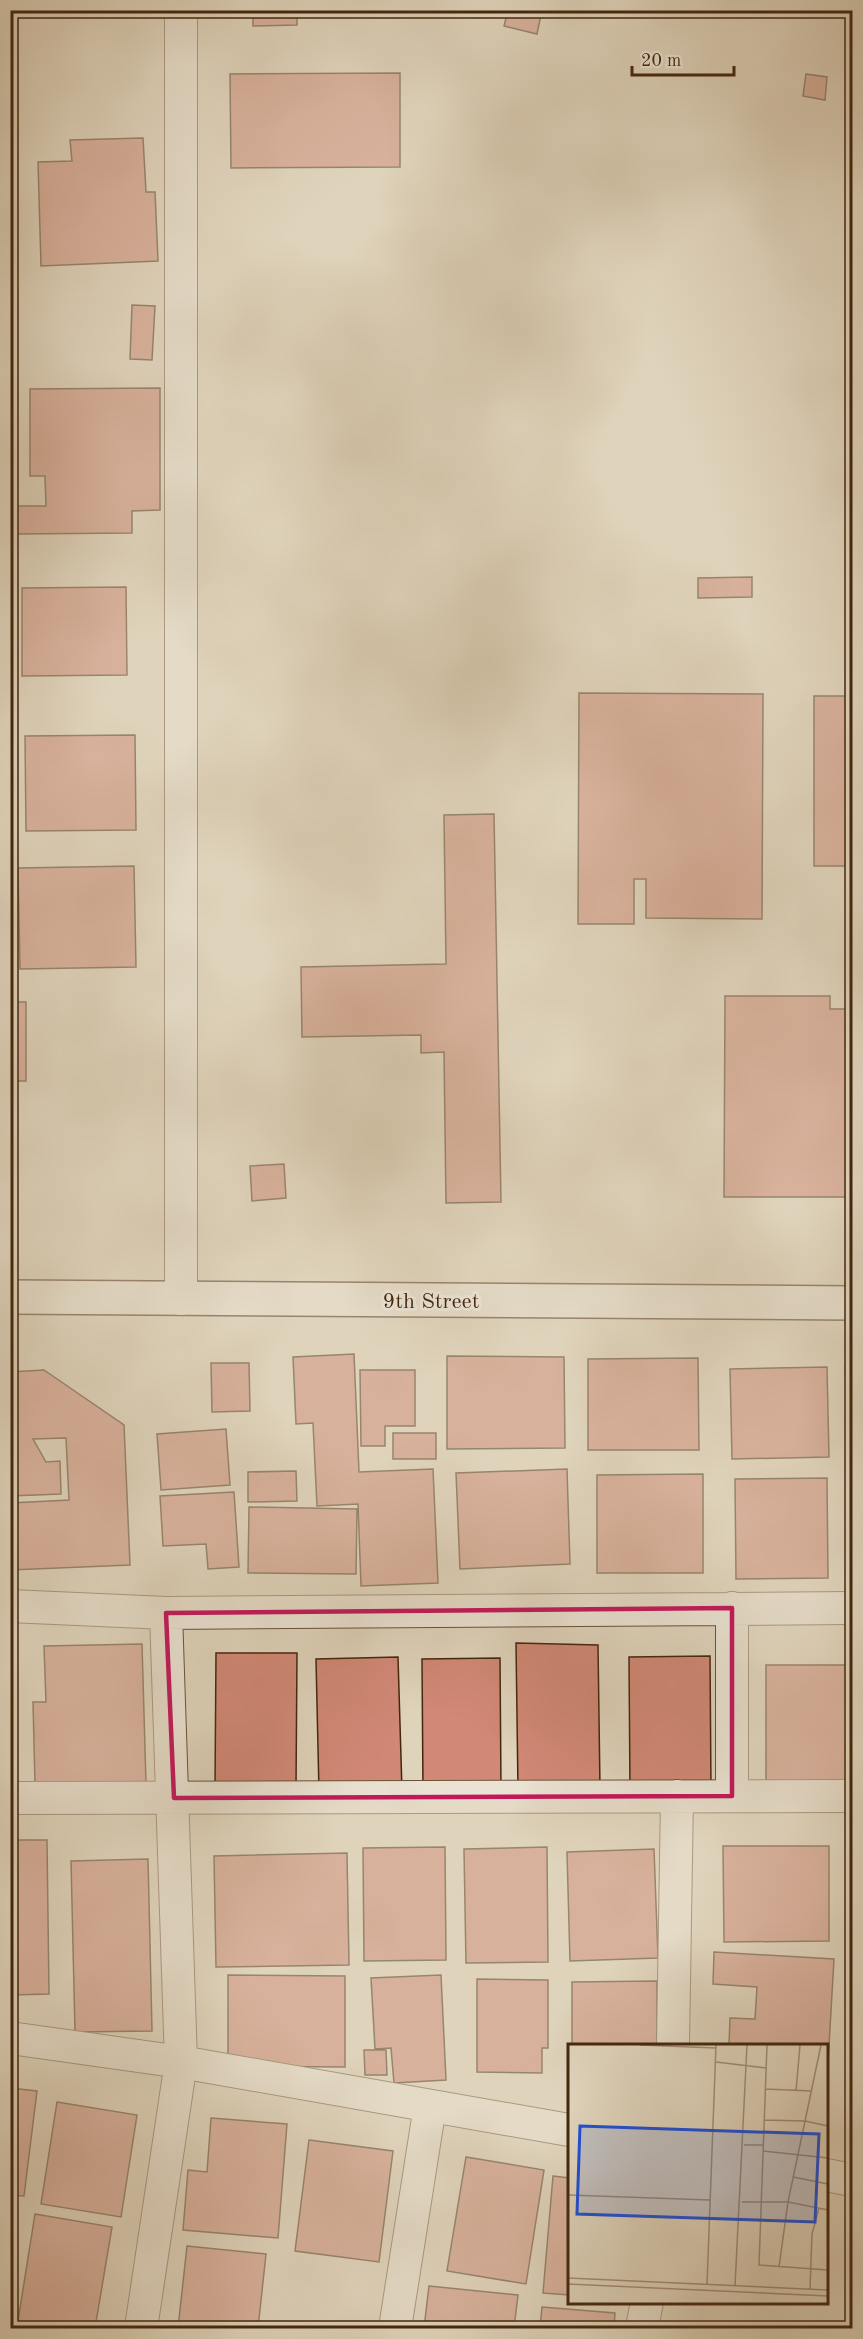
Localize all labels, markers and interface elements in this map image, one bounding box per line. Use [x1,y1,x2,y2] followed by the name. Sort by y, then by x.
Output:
[632,39,734,77] scale bar
[641,52,681,70] text: 20 m
[383,1291,479,1313] street label: 9th Street
[568,2044,827,2303] inset map

